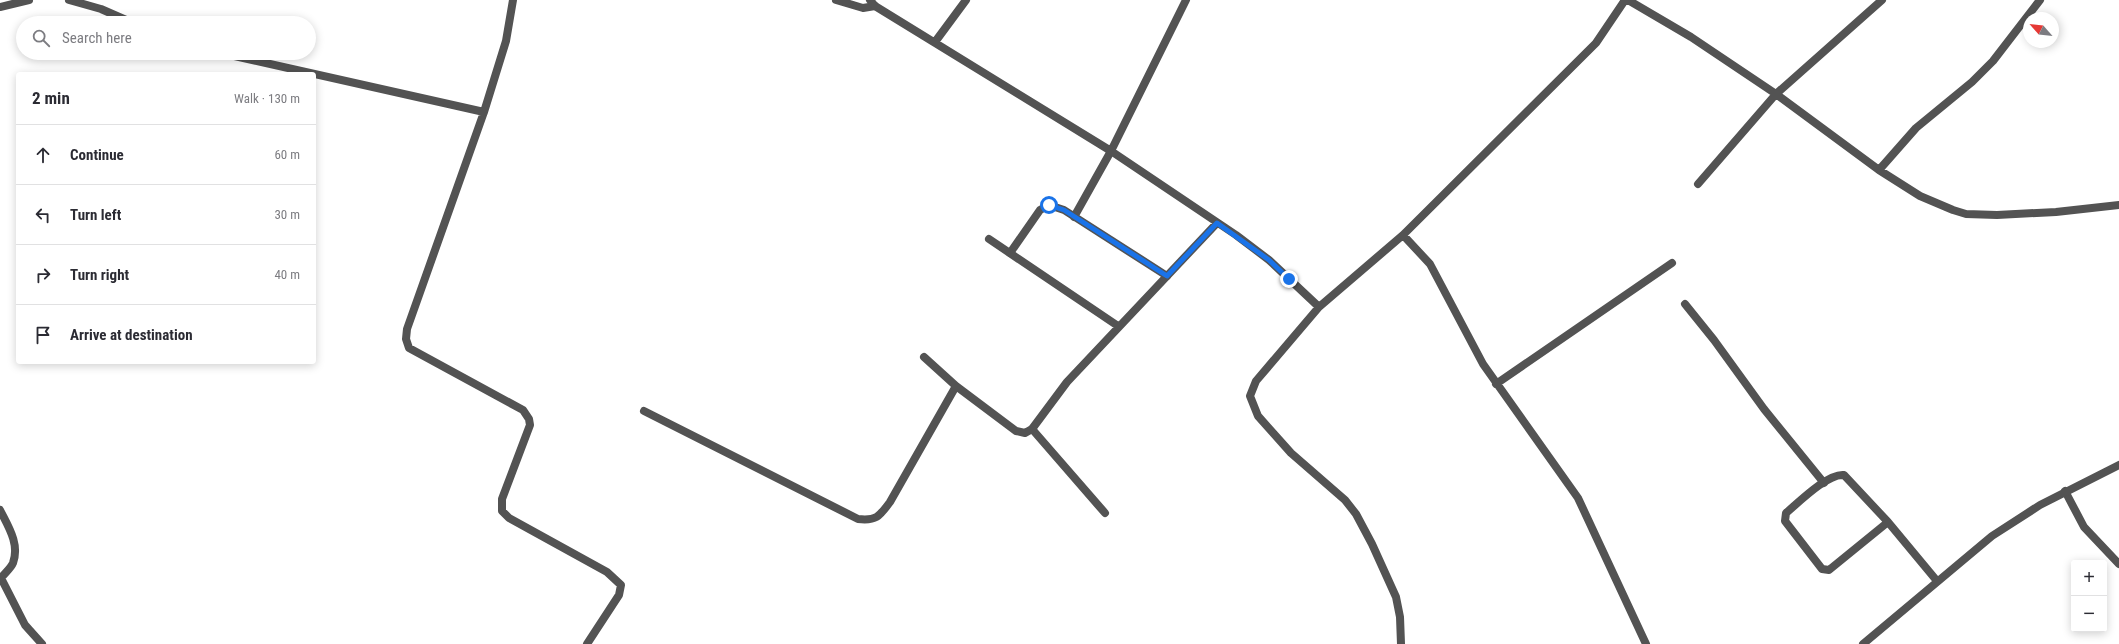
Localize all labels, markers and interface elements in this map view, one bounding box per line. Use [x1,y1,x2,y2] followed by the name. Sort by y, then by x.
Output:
[2023,12,2059,48] north arrow
[16,16,316,60] search box
[30,27,52,49] icon: search
[62,29,132,47] text: Search here
[32,88,70,108] text: 2 min
[234,91,300,106] text: Walk · 130 m
[32,144,54,166] icon: ahead
[70,146,124,164] text: Continue
[274,147,300,162] text: 60 m
[1040,196,1058,214] route start
[32,204,54,226] icon: left
[70,206,121,224] text: Turn left
[274,207,300,222] text: 30 m
[32,264,54,286] icon: right
[70,266,129,284] text: Turn right
[274,267,300,282] text: 40 m
[1280,270,1298,288] route end
[32,324,54,346] icon: arrive
[70,326,193,344] text: Arrive at destination
[2071,560,2107,632] map controls
[2071,560,2107,596] button: +
[2071,596,2107,632] button: −

